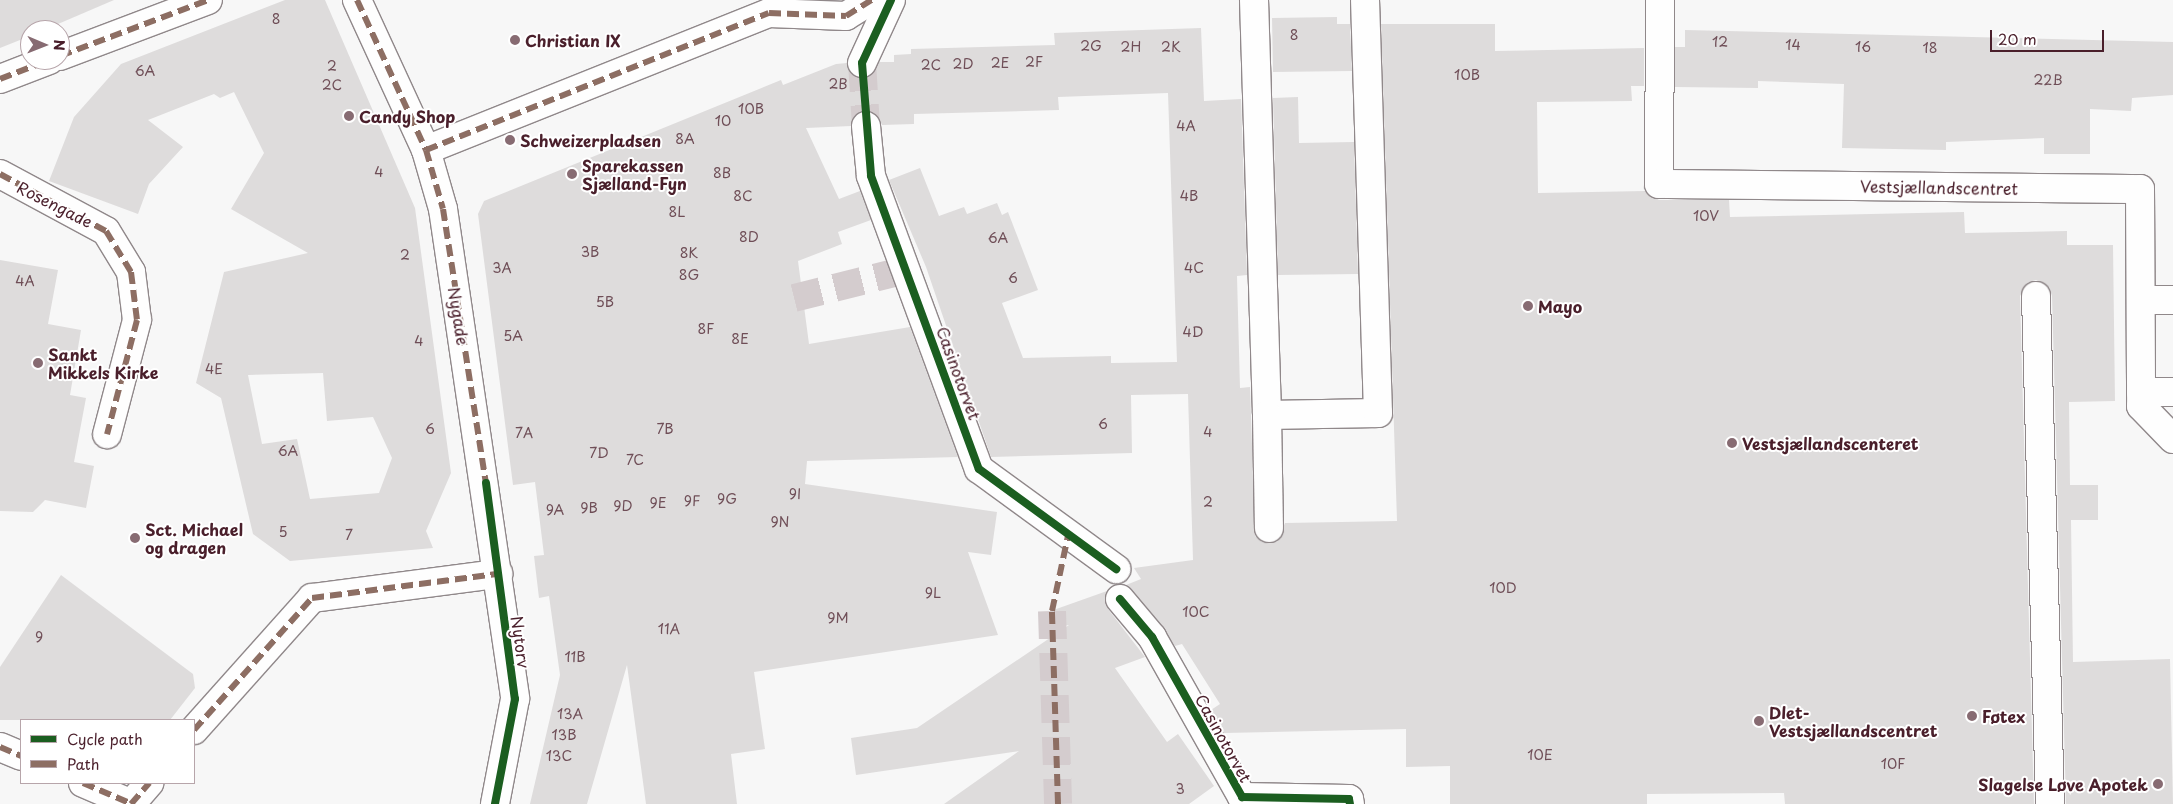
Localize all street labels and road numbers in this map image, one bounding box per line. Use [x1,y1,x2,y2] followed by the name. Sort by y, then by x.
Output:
[1860,176,2018,198] street label: Vestsjællandscentret
[14,177,96,231] street label: Rosengade
[445,286,473,346] street label: Nygade
[933,324,985,422] street label: Casinotorvet
[508,615,534,669] street label: Nytorv
[1192,691,1256,785] street label: Casinotorvet

